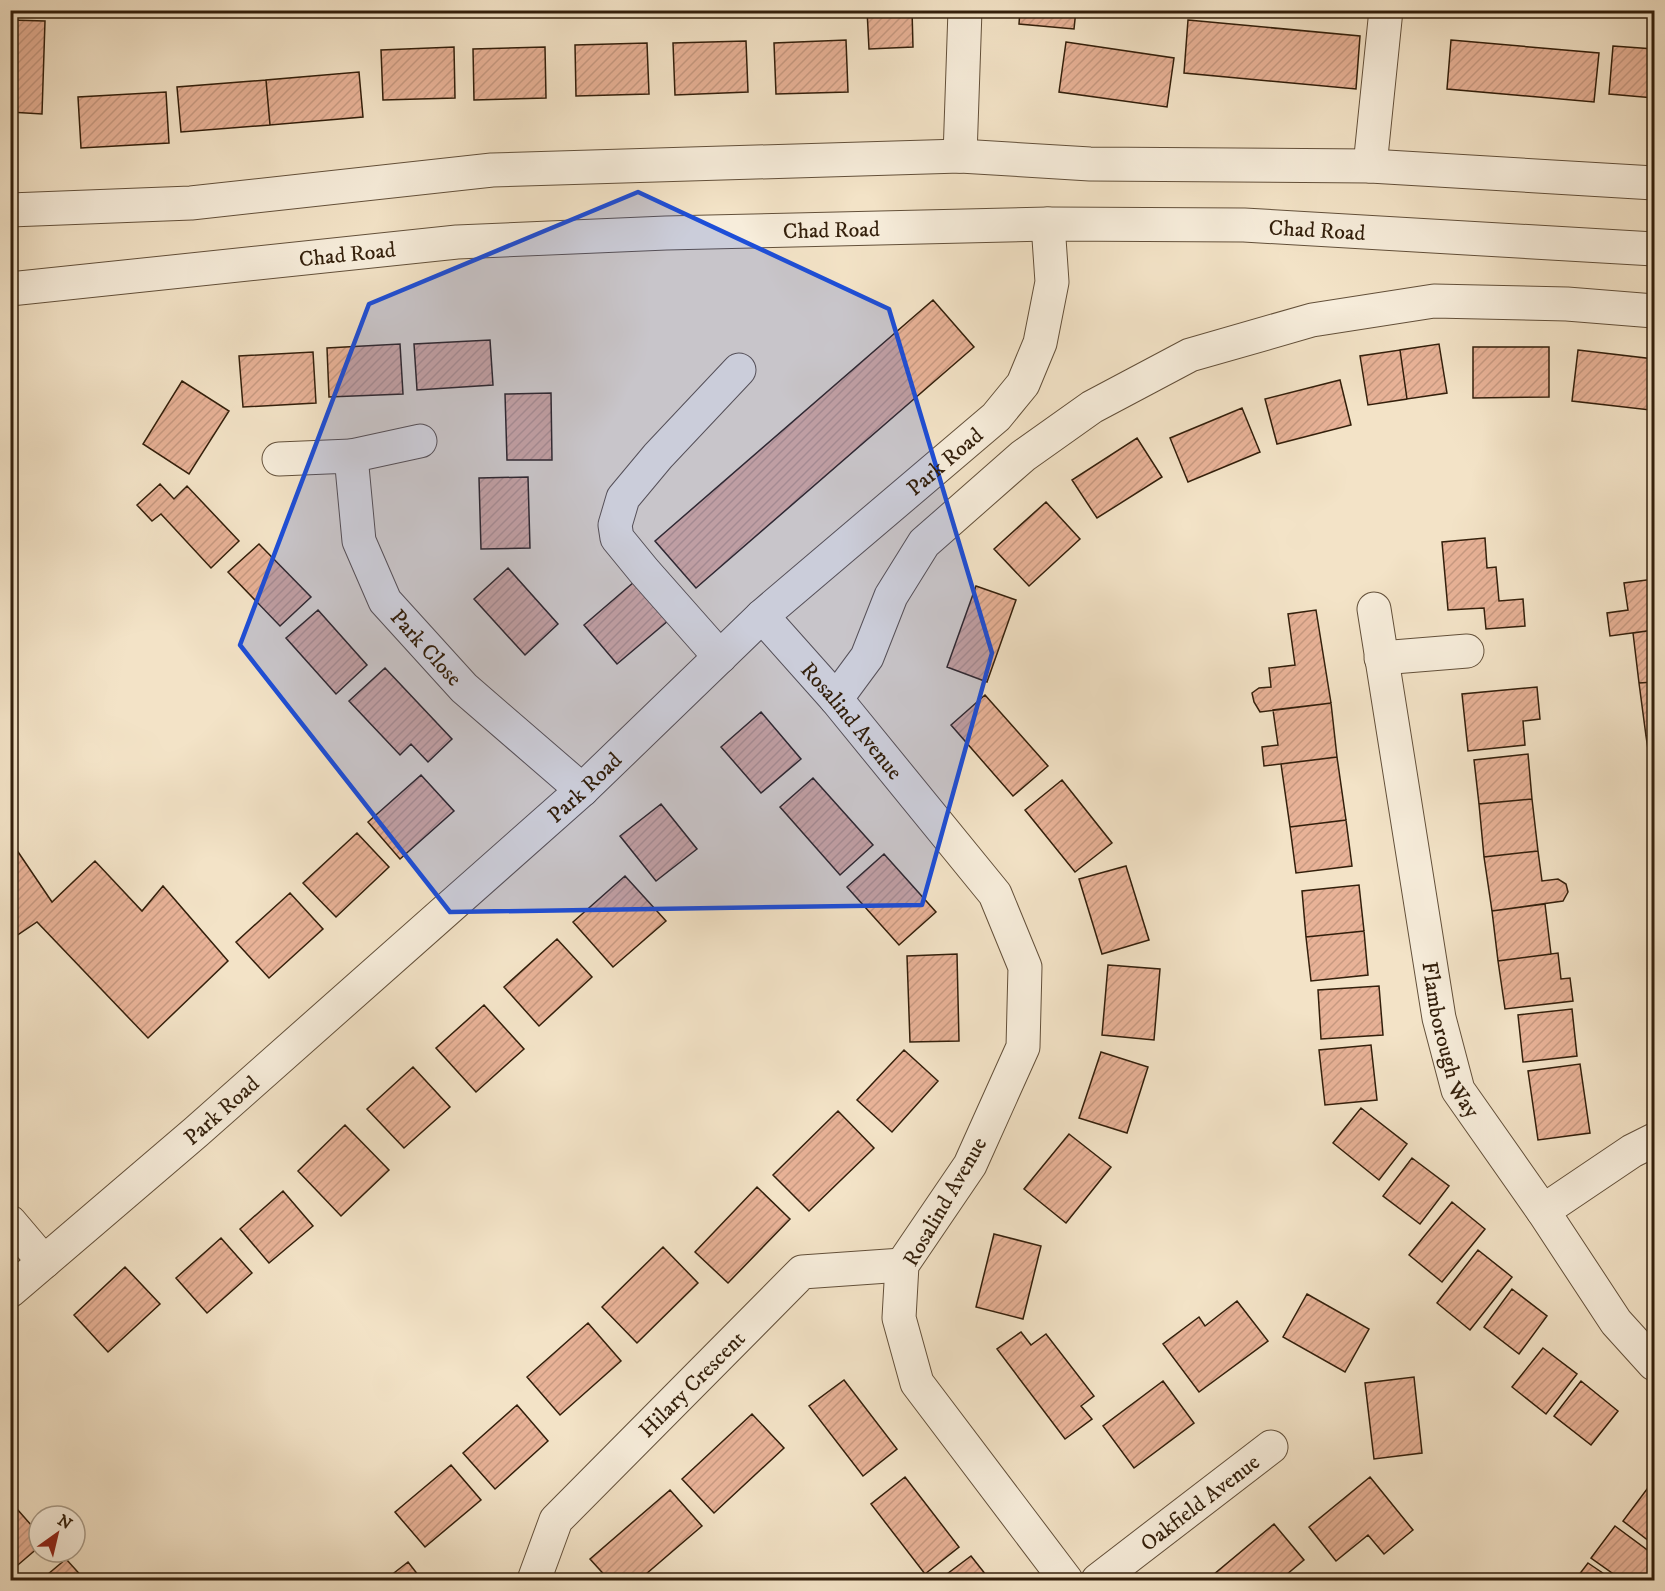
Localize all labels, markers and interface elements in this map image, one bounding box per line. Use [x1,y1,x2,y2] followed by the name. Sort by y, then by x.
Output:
[1268,214,1366,247] street label: Chad Road
[783,216,880,245] street label: Chad Road
[298,237,397,274] street label: Chad Road
[902,422,989,502] street label: Park Road
[384,604,467,692] street label: Park Close
[794,657,908,785] street label: Rosalind Avenue
[543,747,628,829] street label: Park Road
[1415,960,1486,1124] street label: Flamborough Way
[179,1071,265,1151] street label: Park Road
[897,1132,993,1271] street label: Rosalind Avenue
[634,1326,751,1444] street label: Hilary Crescent
[1135,1449,1265,1558] street label: Oakfield Avenue
[27,1504,87,1564] north arrow
[54,1510,76,1534] text: N

